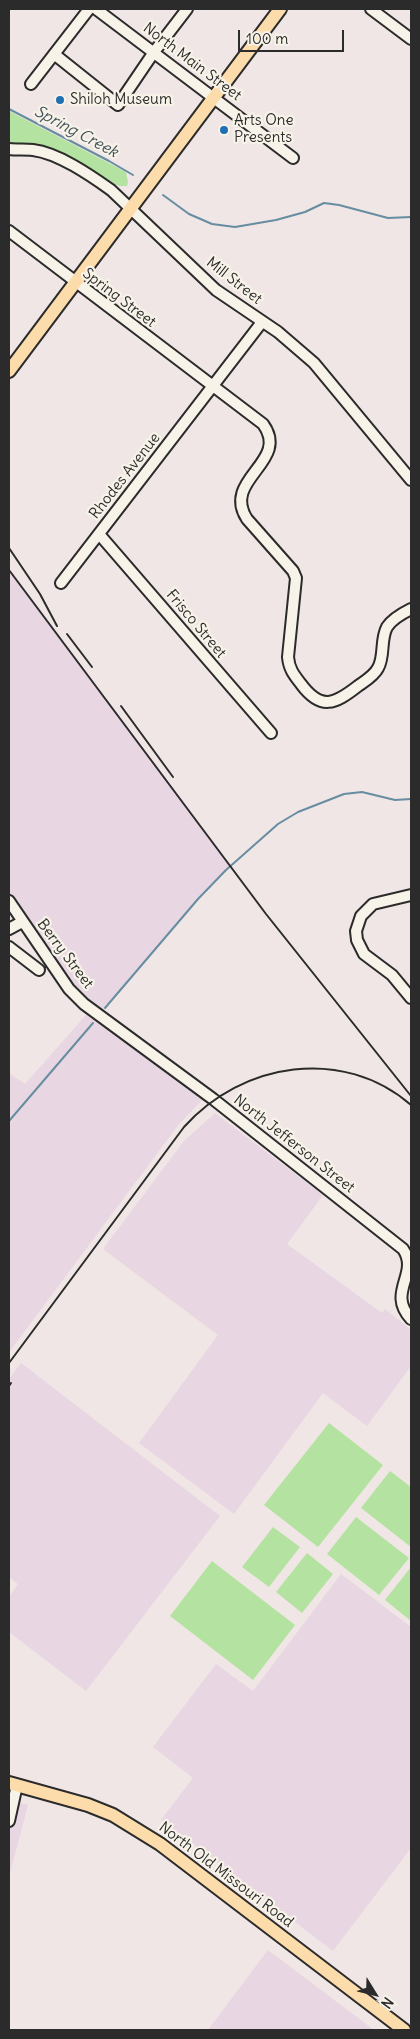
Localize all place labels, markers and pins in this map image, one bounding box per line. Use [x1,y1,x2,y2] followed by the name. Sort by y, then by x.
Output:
[70,91,172,109] place label: Shiloh Museum
[54,94,66,106] marker: Shiloh Museum
[234,112,294,147] place label: Arts One Presents
[218,124,230,136] marker: Arts One Presents

